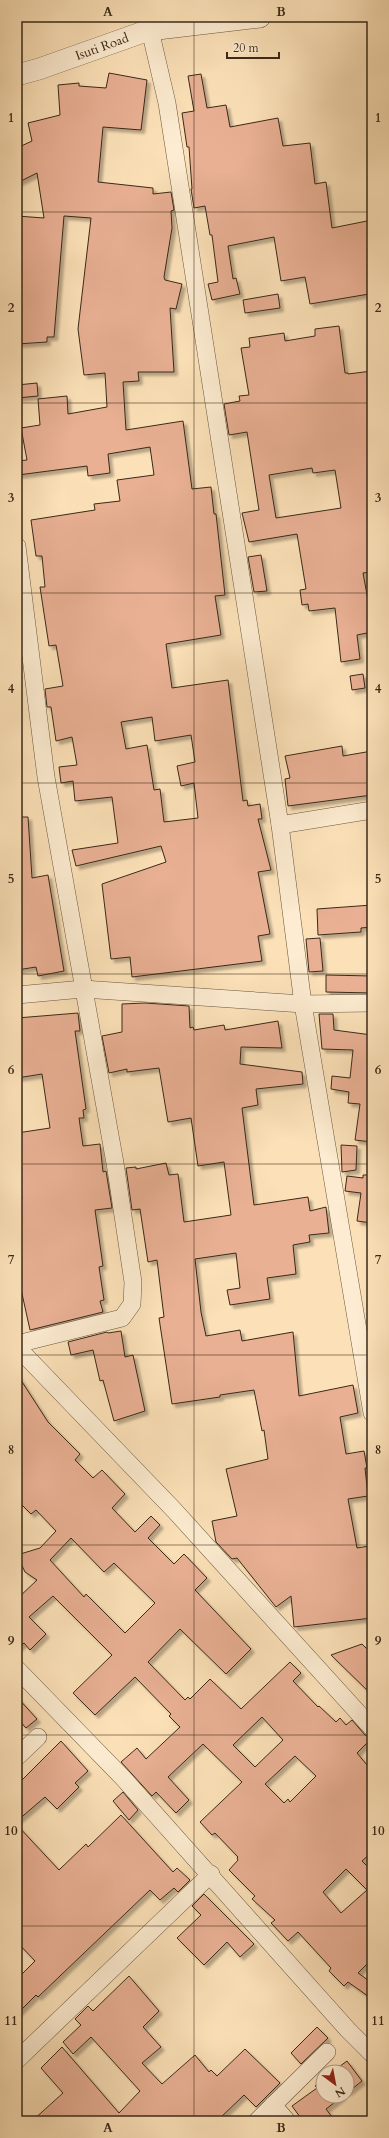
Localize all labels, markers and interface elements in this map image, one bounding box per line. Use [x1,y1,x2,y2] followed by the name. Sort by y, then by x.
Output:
[103,3,113,21] text: A
[276,3,286,21] text: B
[73,29,131,65] street label: Isuti Road
[227,34,279,60] scale bar
[233,40,260,56] text: 20 m
[8,109,14,127] text: 1
[375,109,381,127] text: 1
[8,299,15,317] text: 2
[375,299,382,317] text: 2
[8,489,15,507] text: 3
[375,489,382,507] text: 3
[8,680,15,698] text: 4
[375,680,382,698] text: 4
[8,870,14,888] text: 5
[375,870,381,888] text: 5
[8,1061,15,1079] text: 6
[375,1061,382,1079] text: 6
[8,1251,15,1269] text: 7
[375,1251,382,1269] text: 7
[8,1441,14,1459] text: 8
[375,1441,381,1459] text: 8
[8,1632,15,1650] text: 9
[375,1632,382,1650] text: 9
[4,1822,18,1840] text: 10
[371,1822,385,1840] text: 10
[4,2012,18,2030] text: 11
[371,2012,385,2030] text: 11
[315,2064,355,2104] north arrow
[332,2083,348,2101] text: N
[103,2119,113,2137] text: A
[276,2119,286,2137] text: B

